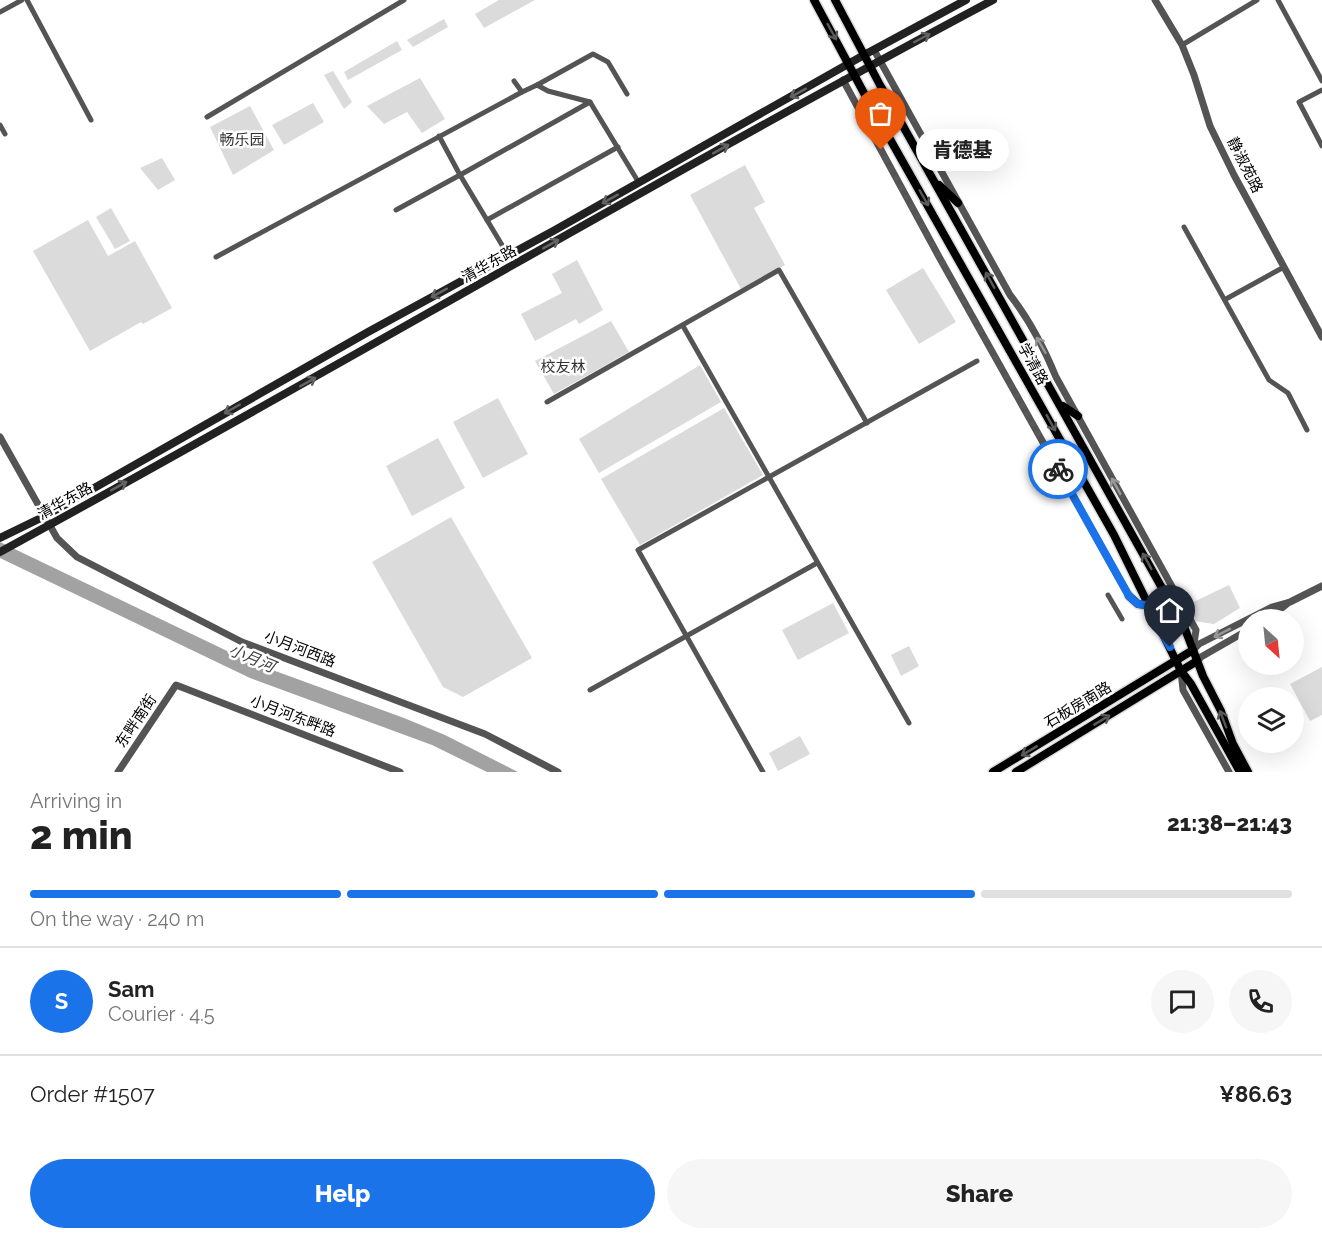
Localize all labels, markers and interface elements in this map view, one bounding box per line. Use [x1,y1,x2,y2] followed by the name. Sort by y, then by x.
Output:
[826,23,838,40] one-way arrow
[912,32,930,43] one-way arrow
[790,88,808,99] one-way arrow
[855,88,906,150] pin
[864,97,897,130] icon: bag
[917,129,1010,171] callout: 肯德基
[219,131,265,149] park label: 畅乐园
[1223,134,1267,196] street label: 静淑苑路
[933,138,993,162] text: 肯德基
[712,143,729,155] one-way arrow
[918,189,930,206] one-way arrow
[602,193,619,205] one-way arrow
[542,238,559,250] one-way arrow
[458,242,520,286] street label: 清华东路
[984,272,996,289] one-way arrow
[431,287,448,299] one-way arrow
[1035,337,1047,354] one-way arrow
[1014,340,1052,388] street label: 学清路
[540,358,586,376] park label: 校友林
[299,376,316,388] one-way arrow
[224,403,241,415] one-way arrow
[1045,414,1057,431] one-way arrow
[1028,439,1088,499] courier
[1042,453,1075,486] icon: bike
[1110,478,1121,496] one-way arrow
[34,479,96,523] street label: 清华东路
[110,480,127,492] one-way arrow
[1141,553,1153,570] one-way arrow
[1144,585,1195,647] pin
[1153,594,1186,627] icon: home
[1238,609,1304,675] north arrow
[1238,609,1304,753] map controls
[262,627,338,671] street label: 小月河西路
[1213,628,1231,639] one-way arrow
[226,640,281,677] water label: 小月河
[1041,678,1115,732] street label: 石板房南路
[1238,687,1304,753] button: layers
[112,691,160,751] street label: 东畔南街
[248,691,338,741] street label: 小月河东畔路
[1217,710,1228,729] one-way arrow
[1093,713,1110,725] one-way arrow
[1021,745,1038,757] one-way arrow
[30,789,122,813] text: Arriving in
[1167,810,1292,836] text: 21:38–21:43
[30,812,133,858] text: 2 min
[30,907,204,931] text: On the way · 240 m
[1151,970,1214,1033] button: chat
[1229,970,1292,1033] button: phone
[108,976,155,1002] text: Sam
[55,988,68,1014] text: S
[108,1002,215,1026] text: Courier · 4.5
[30,1081,155,1107] text: Order #1507
[1219,1081,1292,1107] text: ¥86.63
[30,1159,655,1228] button: Help
[667,1159,1292,1228] button: Share

